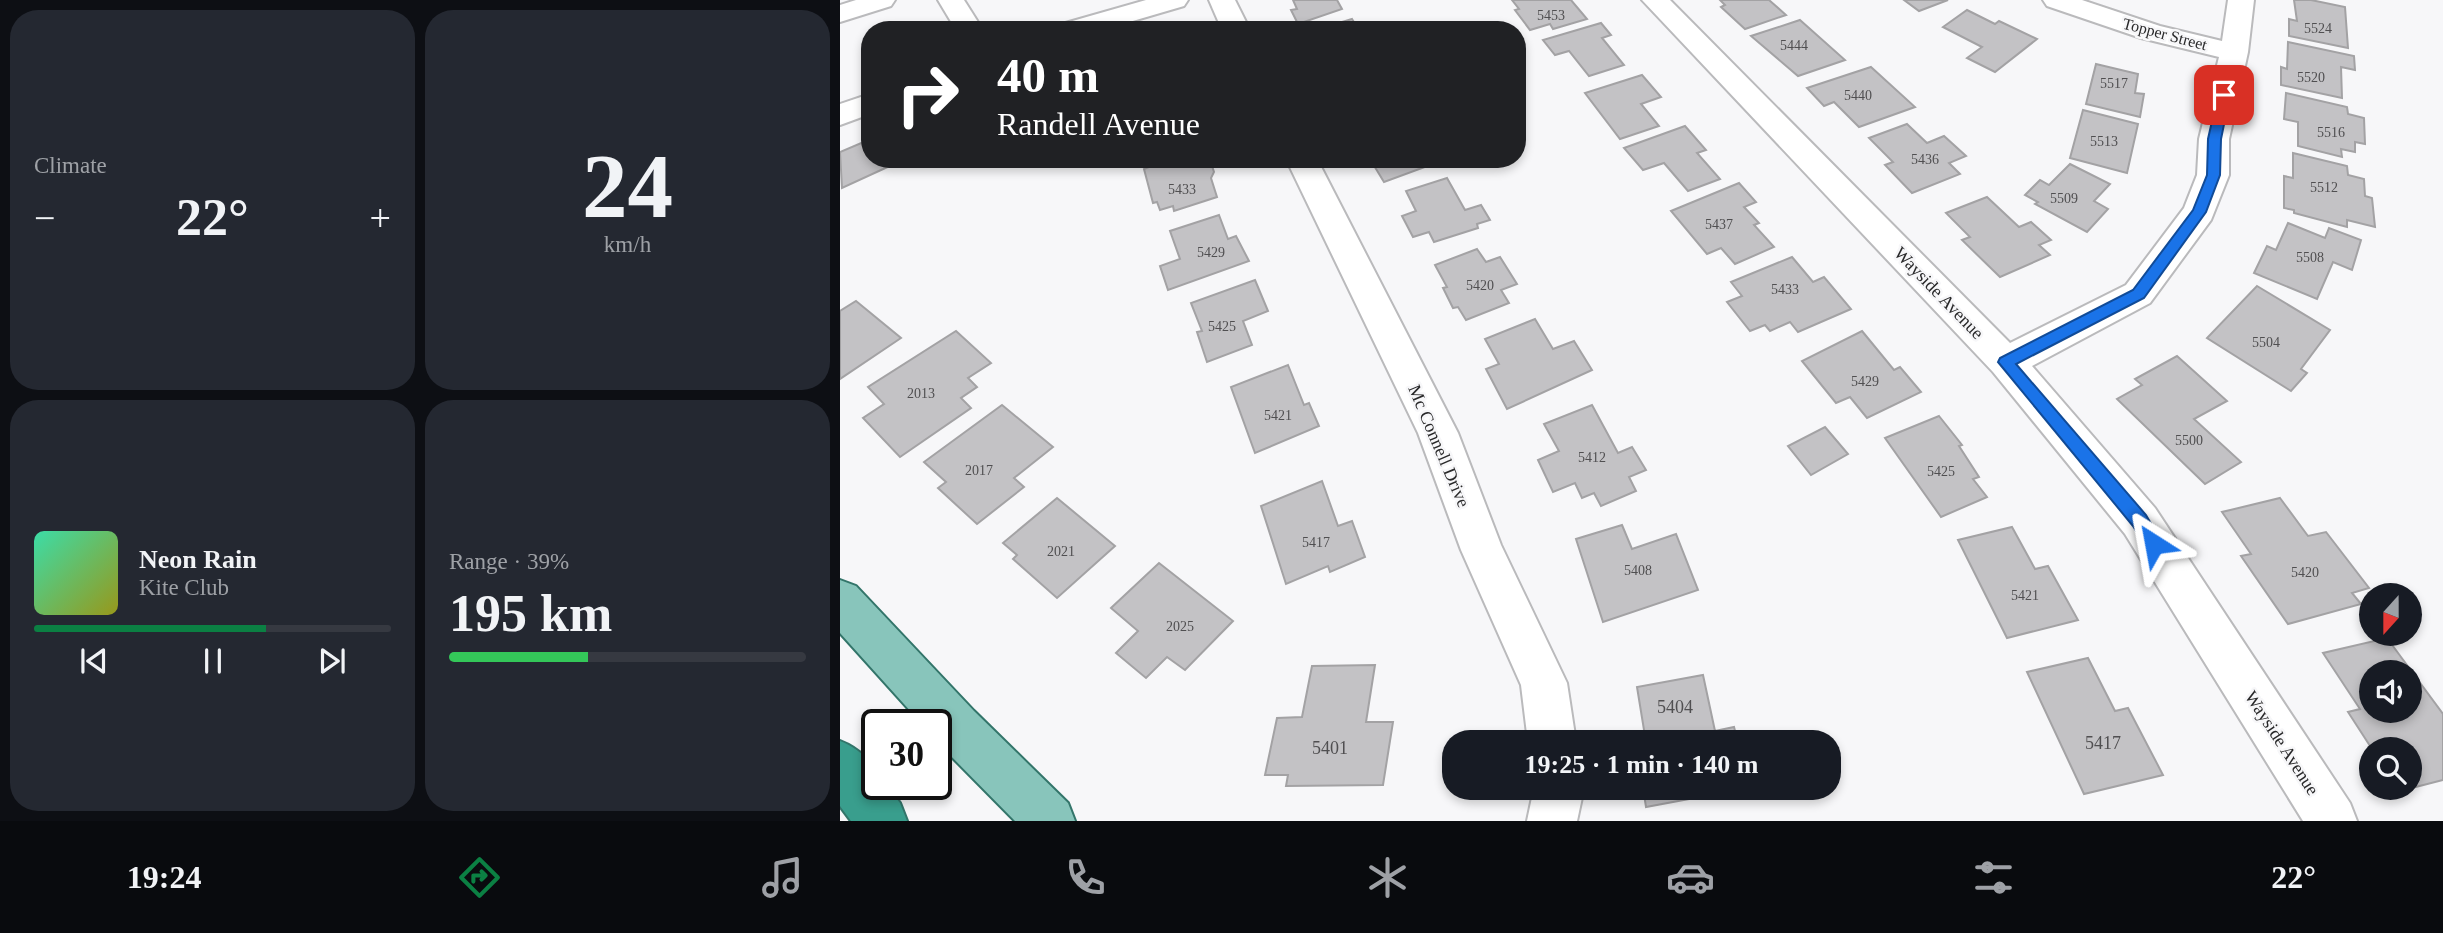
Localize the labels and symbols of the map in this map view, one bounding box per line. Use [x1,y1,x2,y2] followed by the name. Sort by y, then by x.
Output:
[1537,8,1565,23] house number: 5453
[2121,15,2209,55] street label: Topper Street
[2304,21,2332,36] house number: 5524
[1780,38,1808,53] house number: 5444
[2194,65,2254,125] pin
[2297,70,2325,85] house number: 5520
[2100,76,2128,91] house number: 5517
[1844,88,1872,103] house number: 5440
[2317,125,2345,140] house number: 5516
[2090,134,2118,149] house number: 5513
[1911,152,1939,167] house number: 5436
[2310,180,2338,195] house number: 5512
[1168,182,1196,197] house number: 5433
[2050,191,2078,206] house number: 5509
[1705,217,1733,232] house number: 5437
[1890,243,1988,343] street label: Wayside Avenue
[1197,245,1225,260] house number: 5429
[2296,250,2324,265] house number: 5508
[1466,278,1494,293] house number: 5420
[1771,282,1799,297] house number: 5433
[1208,319,1236,334] house number: 5425
[2252,335,2280,350] house number: 5504
[1851,374,1879,389] house number: 5429
[1404,382,1474,510] street label: Mc Connell Drive
[907,386,935,401] house number: 2013
[1264,408,1292,423] house number: 5421
[2175,433,2203,448] house number: 5500
[1578,450,1606,465] house number: 5412
[965,463,993,478] house number: 2017
[1927,464,1955,479] house number: 5425
[2117,507,2191,581] position arrow
[1302,535,1330,550] house number: 5417
[1047,544,1075,559] house number: 2021
[1624,563,1652,578] house number: 5408
[2291,565,2319,580] house number: 5420
[2359,583,2422,646] north arrow
[2011,588,2039,603] house number: 5421
[1166,619,1194,634] house number: 2025
[2241,687,2323,799] street label: Wayside Avenue
[1657,697,1693,717] house number: 5404
[861,709,952,800] speed limit sign: 30
[2085,733,2121,753] house number: 5417
[1312,738,1348,758] house number: 5401

